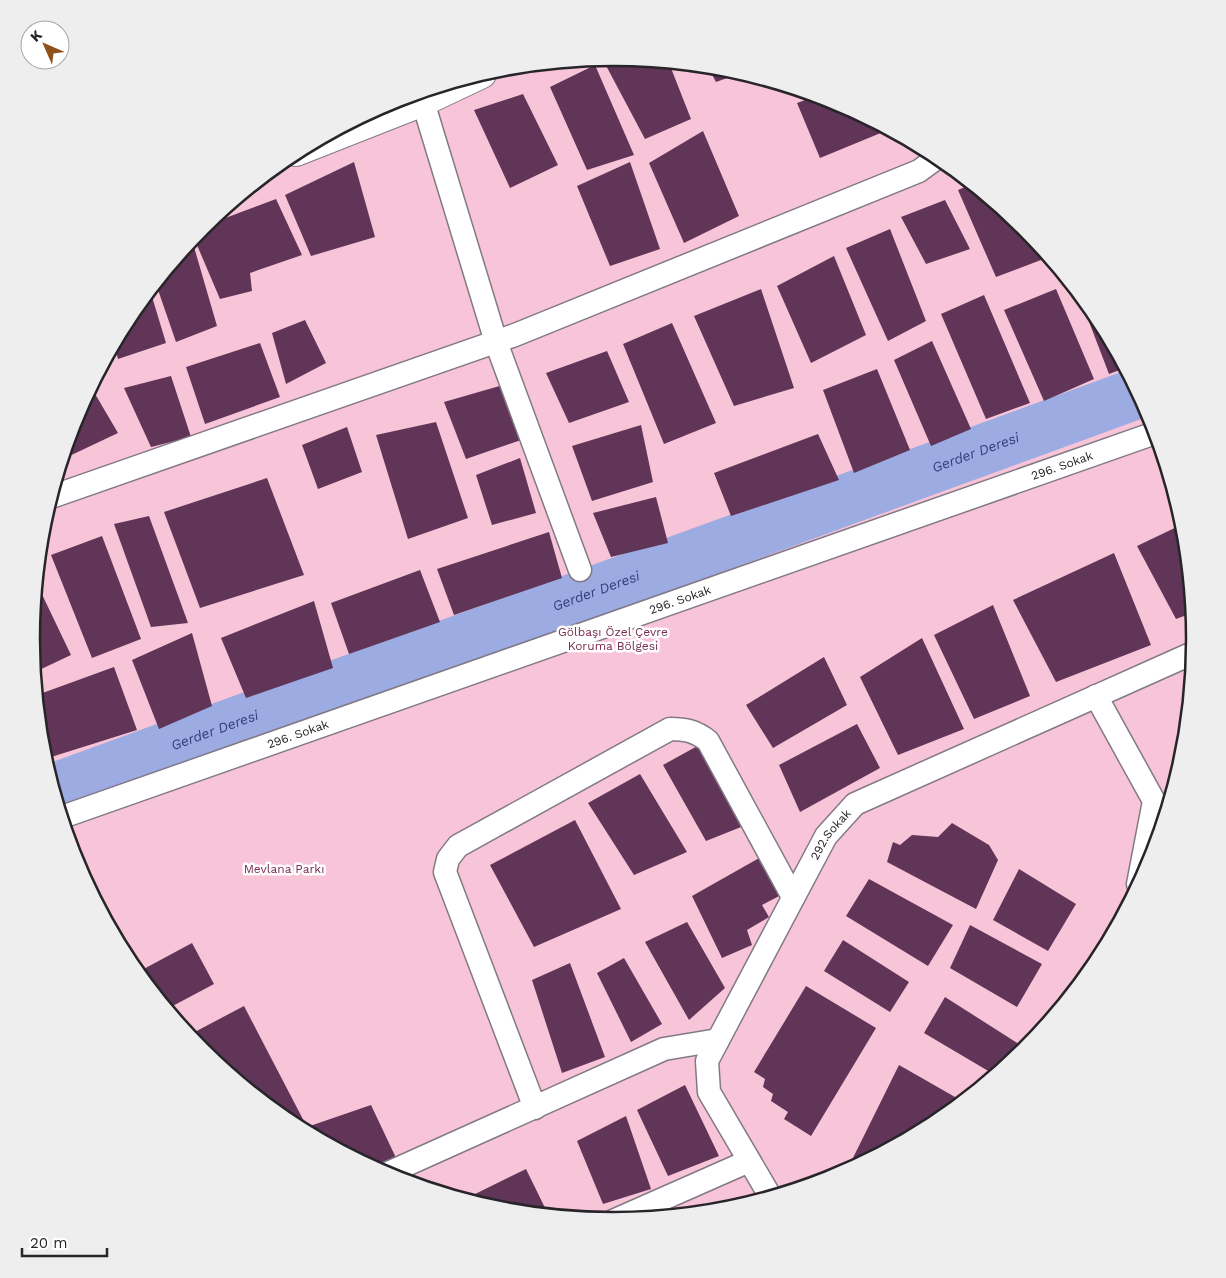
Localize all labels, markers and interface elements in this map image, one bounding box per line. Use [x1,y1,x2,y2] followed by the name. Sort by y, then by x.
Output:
[20,20,70,70] north arrow
[27,27,45,45] text: K
[930,429,1022,476] water label: Gerder Deresi
[1029,448,1095,483] street label: 296. Sokak
[550,567,642,614] water label: Gerder Deresi
[647,583,713,617] street label: 296. Sokak
[558,625,668,653] park label: Gölbaşı Özel Çevre Koruma Bölgesi
[169,707,261,753] water label: Gerder Deresi
[265,717,331,751] street label: 296. Sokak
[808,806,854,862] street label: 292.Sokak
[244,862,324,876] park label: Mevlana Parkı
[22,1226,108,1258] scale bar
[30,1234,68,1252] text: 20 m

